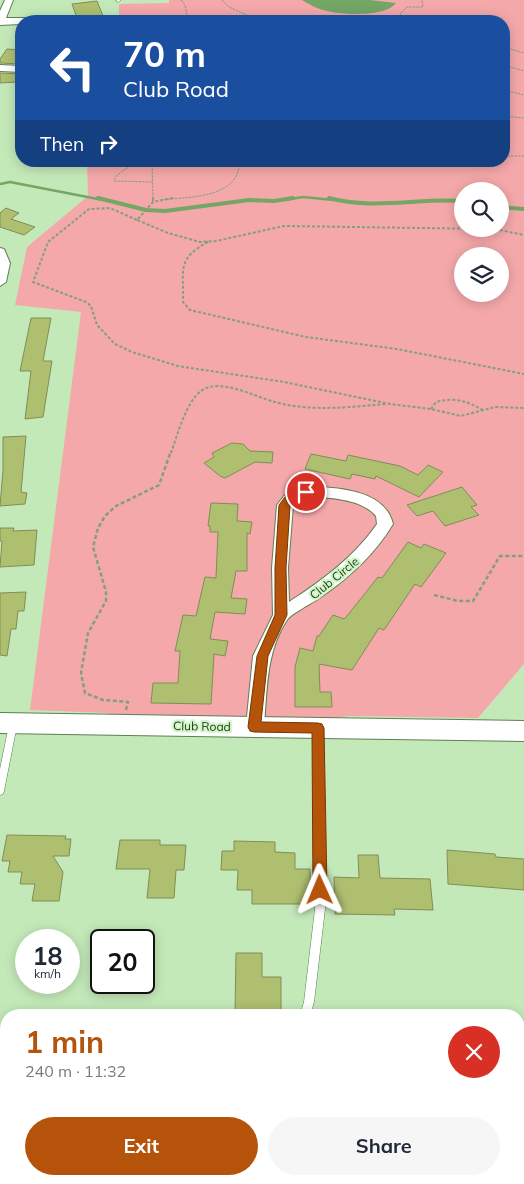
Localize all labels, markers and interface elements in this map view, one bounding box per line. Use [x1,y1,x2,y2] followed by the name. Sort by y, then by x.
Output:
[123,32,206,76] text: 70 m
[40,35,105,100] icon: left
[123,75,229,103] text: Club Road
[94,130,122,158] icon: right
[40,132,84,156] text: Then
[454,182,509,302] map controls
[454,182,509,237] button: search
[454,247,509,302] button: layers
[285,471,327,513] pin
[292,478,320,506] icon: arrive
[306,554,362,602] street label: Club Circle
[173,718,231,734] street label: Club Road
[293,863,345,915] position arrow
[90,929,155,994] speed limit sign: 20
[32,940,63,971] text: 18
[34,966,61,981] text: km/h
[25,1023,104,1061] text: 1 min
[448,1026,500,1078] button: close
[25,1061,126,1081] text: 240 m · 11:32
[25,1117,258,1175] button: Exit
[268,1117,500,1175] button: Share

